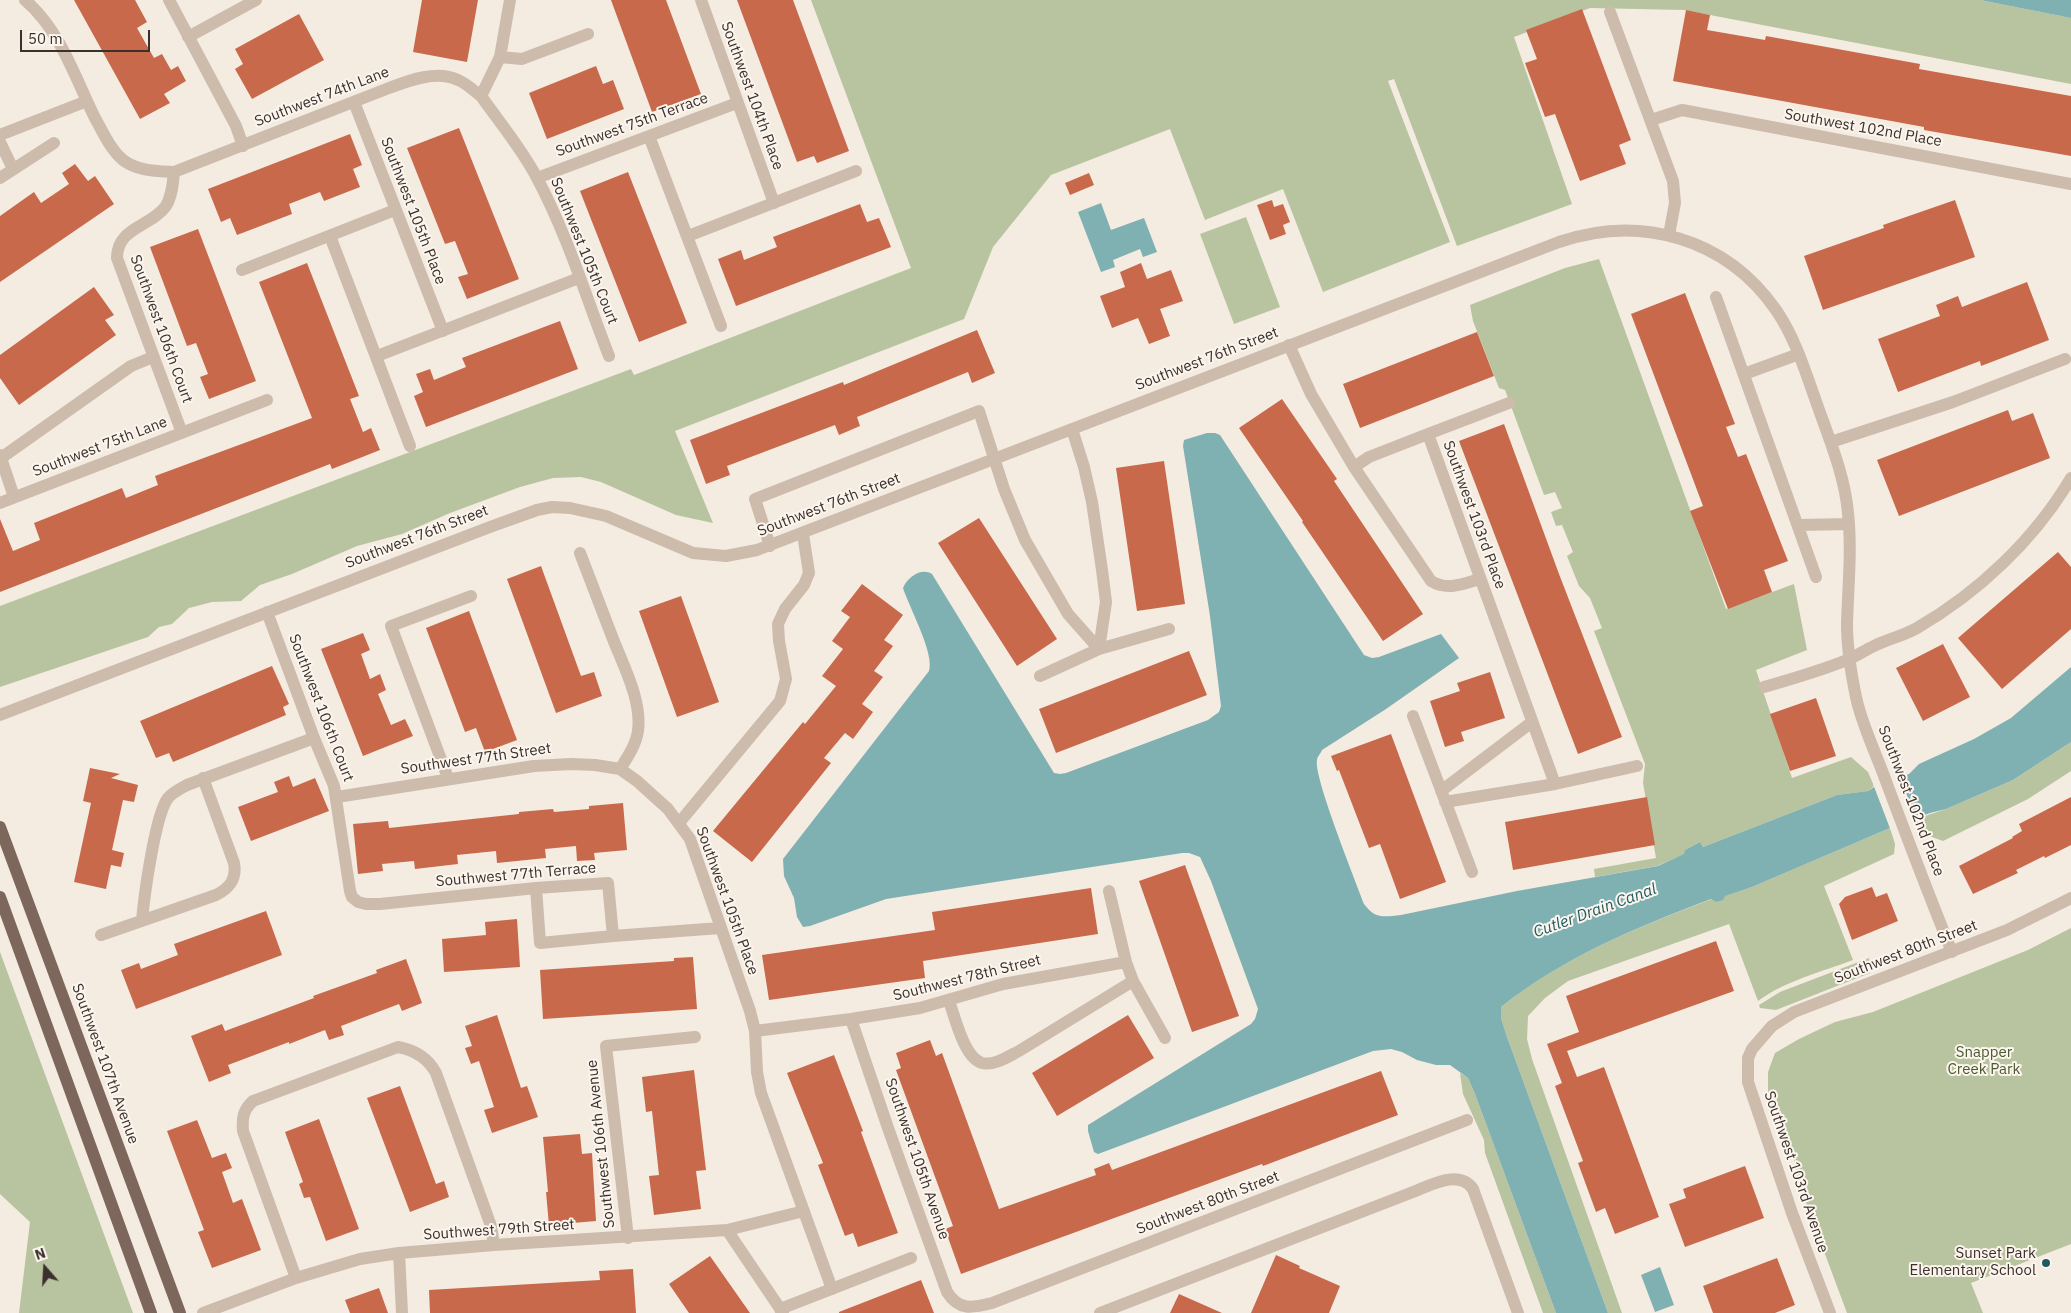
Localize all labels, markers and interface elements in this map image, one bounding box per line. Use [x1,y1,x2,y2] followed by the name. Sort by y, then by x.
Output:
[22,20,152,52] scale bar
[717,20,787,172] street label: Southwest 104th Place
[28,29,63,48] text: 50 m
[252,63,392,131] street label: Southwest 74th Lane
[553,89,711,161] street label: Southwest 75th Terrace
[1783,105,1943,151] street label: Southwest 102nd Place
[377,135,449,287] street label: Southwest 105th Place
[546,175,622,327] street label: Southwest 105th Court
[126,252,196,406] street label: Southwest 106th Court
[1133,323,1281,395] street label: Southwest 76th Street
[30,413,170,481] street label: Southwest 75th Lane
[1439,438,1509,592] street label: Southwest 103rd Place
[755,469,903,541] street label: Southwest 76th Street
[343,501,491,573] street label: Southwest 76th Street
[285,632,357,784] street label: Southwest 106th Court
[1874,723,1948,879] street label: Southwest 102nd Place
[400,740,552,778] street label: Southwest 77th Street
[692,825,762,977] street label: Southwest 105th Place
[435,859,597,891] street label: Southwest 77th Terrace
[1531,880,1659,942] water label: Cutler Drain Canal
[1832,916,1980,988] street label: Southwest 80th Street
[891,951,1043,1005] street label: Southwest 78th Street
[68,981,142,1147] street label: Southwest 107th Avenue
[1947,1044,2021,1079] park label: Snapper Creek Park
[583,1059,619,1229] street label: Southwest 106th Avenue
[881,1076,953,1242] street label: Southwest 105th Avenue
[1760,1089,1832,1255] street label: Southwest 103rd Avenue
[1134,1167,1282,1239] street label: Southwest 80th Street
[423,1216,575,1244] street label: Southwest 79th Street
[20,1243,70,1293] north arrow
[32,1244,48,1264] text: N
[1909,1245,2036,1280] place label: Sunset Park Elementary School
[2040,1257,2052,1269] marker: Sunset Park Elementary School

